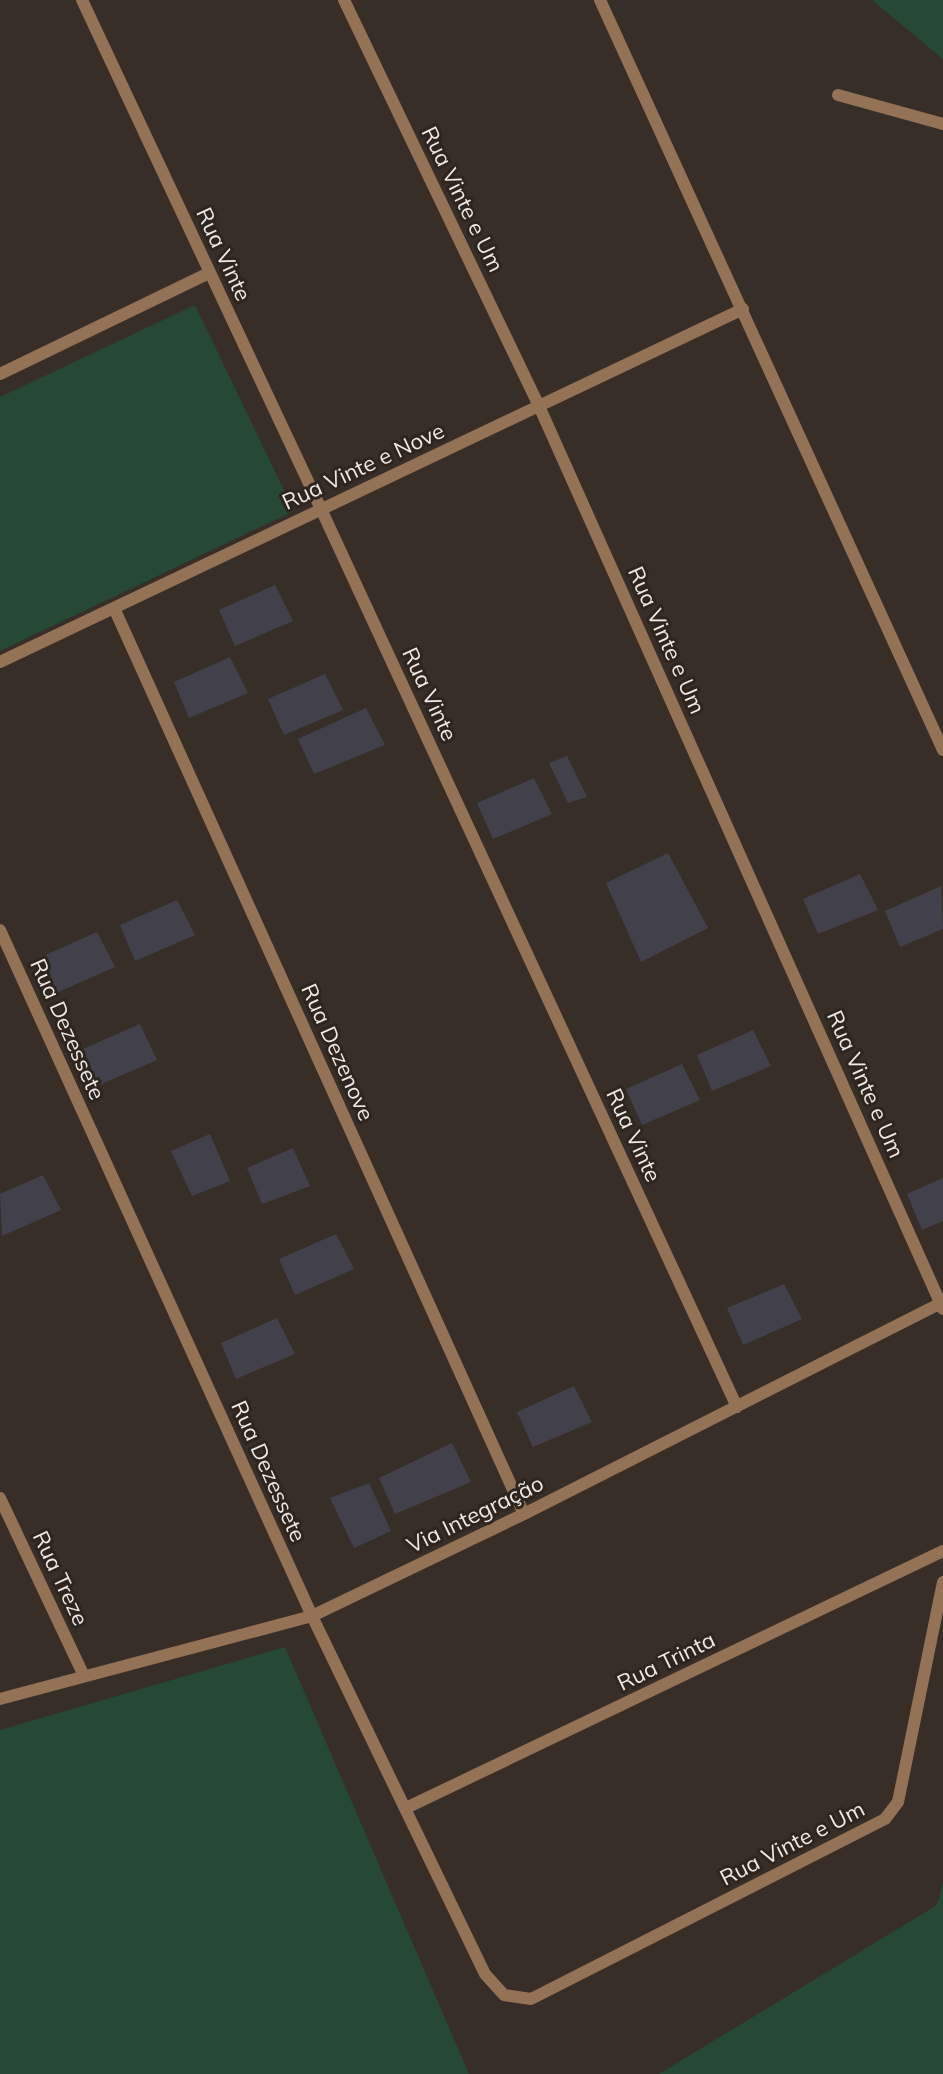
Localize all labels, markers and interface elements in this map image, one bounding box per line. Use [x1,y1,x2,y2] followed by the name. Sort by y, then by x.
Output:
[416,122,510,276] street label: Rua Vinte e Um
[190,203,258,305] street label: Rua Vinte
[277,416,449,516] street label: Rua Vinte e Nove
[622,562,712,718] street label: Rua Vinte e Um
[396,643,464,745] street label: Rua Vinte
[24,954,112,1104] street label: Rua Dezessete
[295,979,381,1125] street label: Rua Dezenove
[821,1006,911,1162] street label: Rua Vinte e Um
[600,1084,668,1186] street label: Rua Vinte
[225,1396,313,1546] street label: Rua Dezessete
[402,1469,548,1559] street label: Via Integração
[27,1526,95,1630] street label: Rua Treze
[612,1625,720,1697] street label: Rua Trinta
[715,1794,869,1892] street label: Rua Vinte e Um

